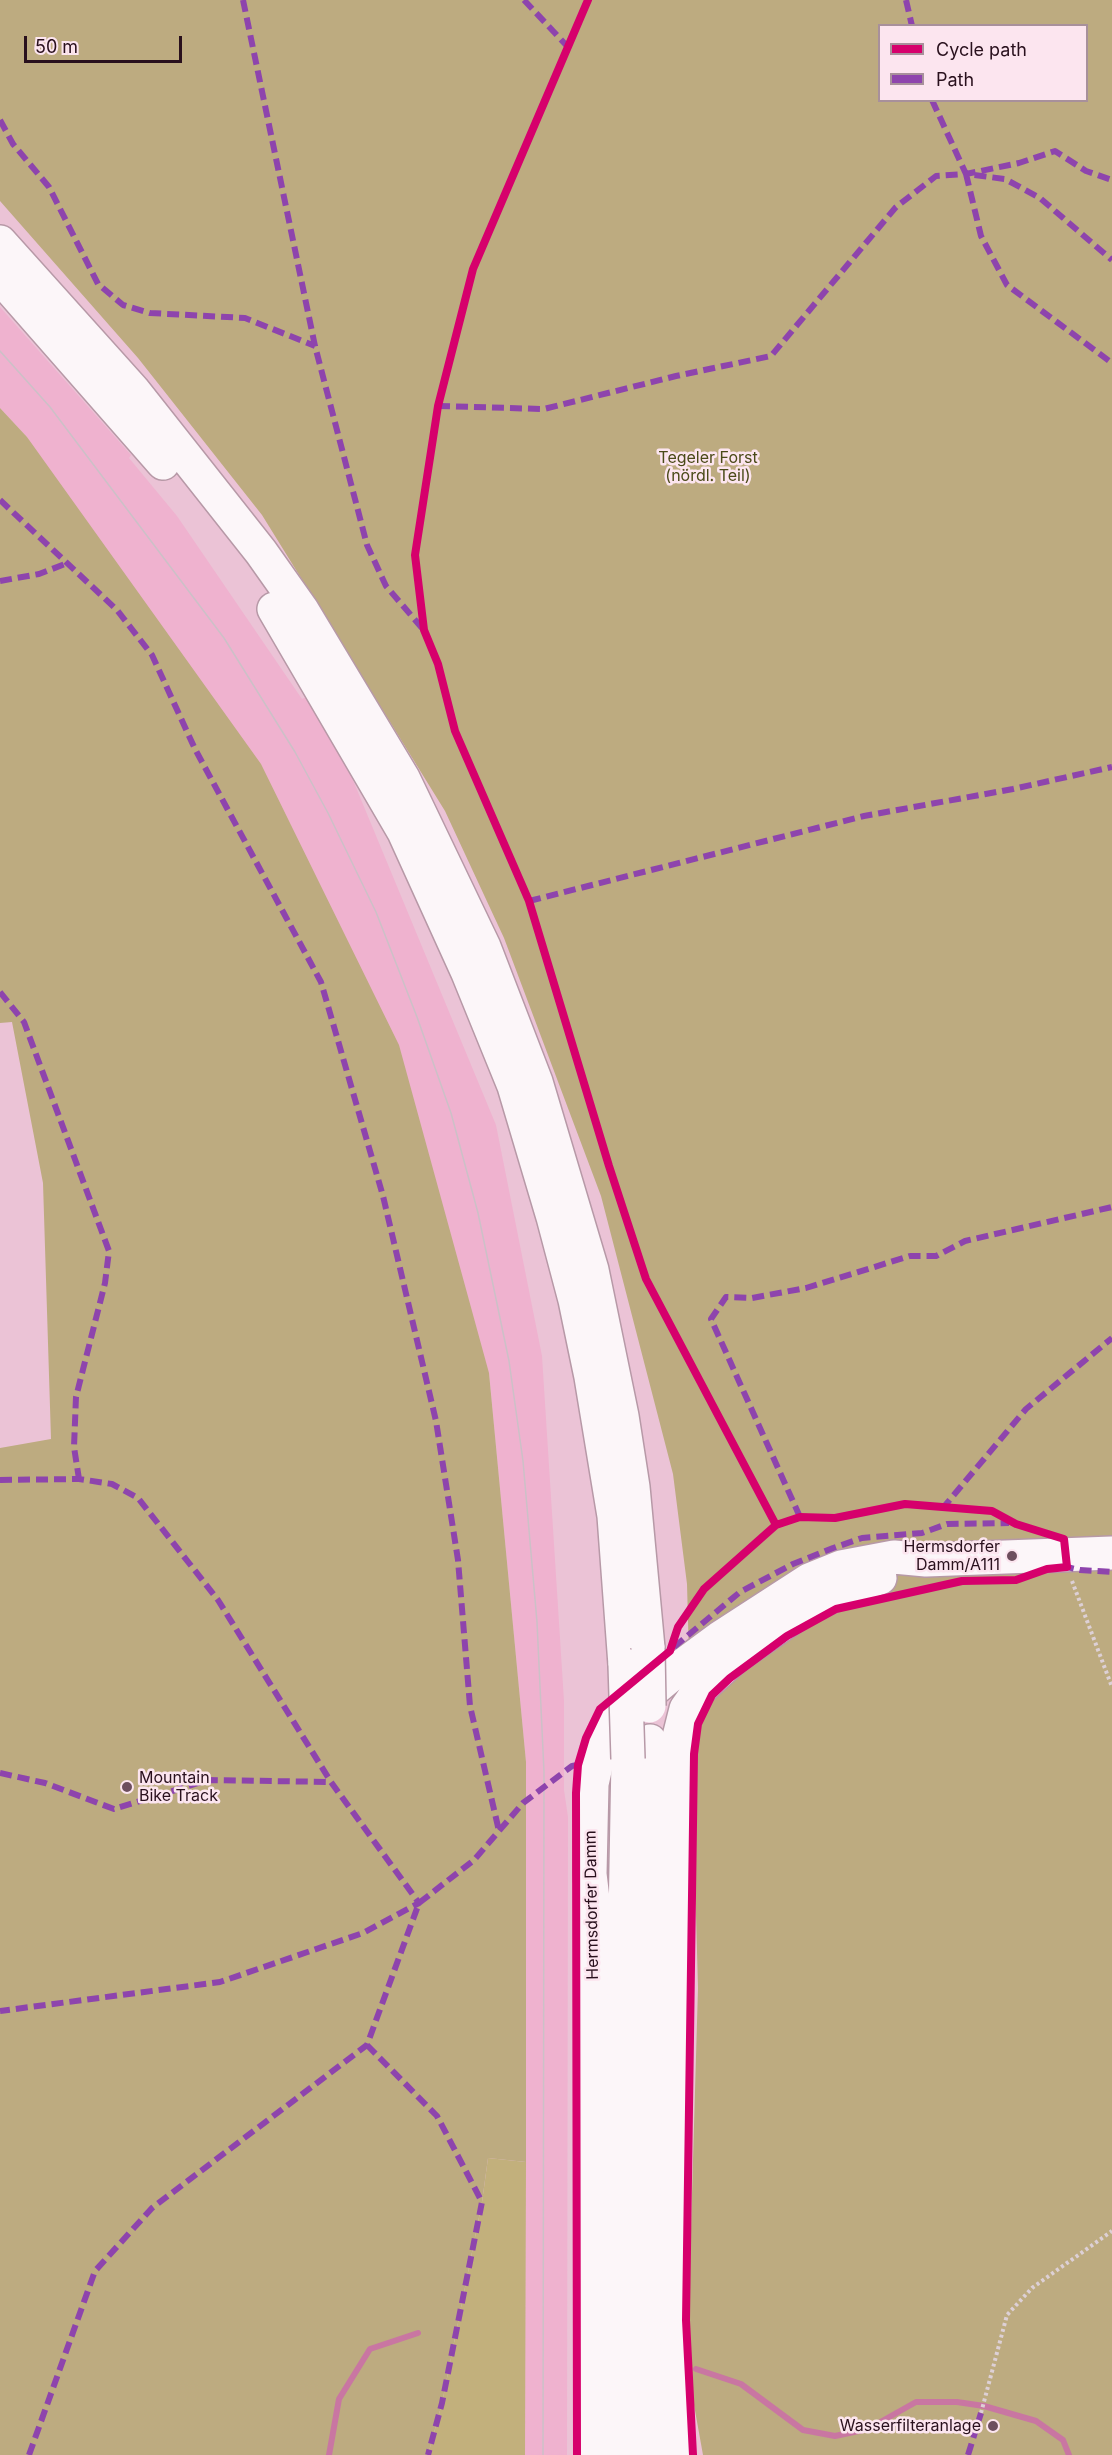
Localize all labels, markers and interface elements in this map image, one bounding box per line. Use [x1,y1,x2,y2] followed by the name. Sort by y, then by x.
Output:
[27,24,184,62] scale bar
[878,24,1088,102] legend
[35,36,78,57] text: 50 m
[936,39,1027,60] text: Cycle path
[936,69,974,90] text: Path
[658,448,758,486] park label: Tegeler Forst (nördl. Teil)
[904,1537,1000,1575] place label: Hermsdorfer Damm/A111
[1005,1549,1019,1563] marker: Hermsdorfer Damm/A111
[139,1768,218,1806] place label: Mountain Bike Track
[120,1780,134,1794] marker: Mountain Bike Track
[581,1830,603,1980] street label: Hermsdorfer Damm
[840,2416,981,2436] place label: Wasserfilteranlage
[986,2419,1000,2433] marker: Wasserfilteranlage

